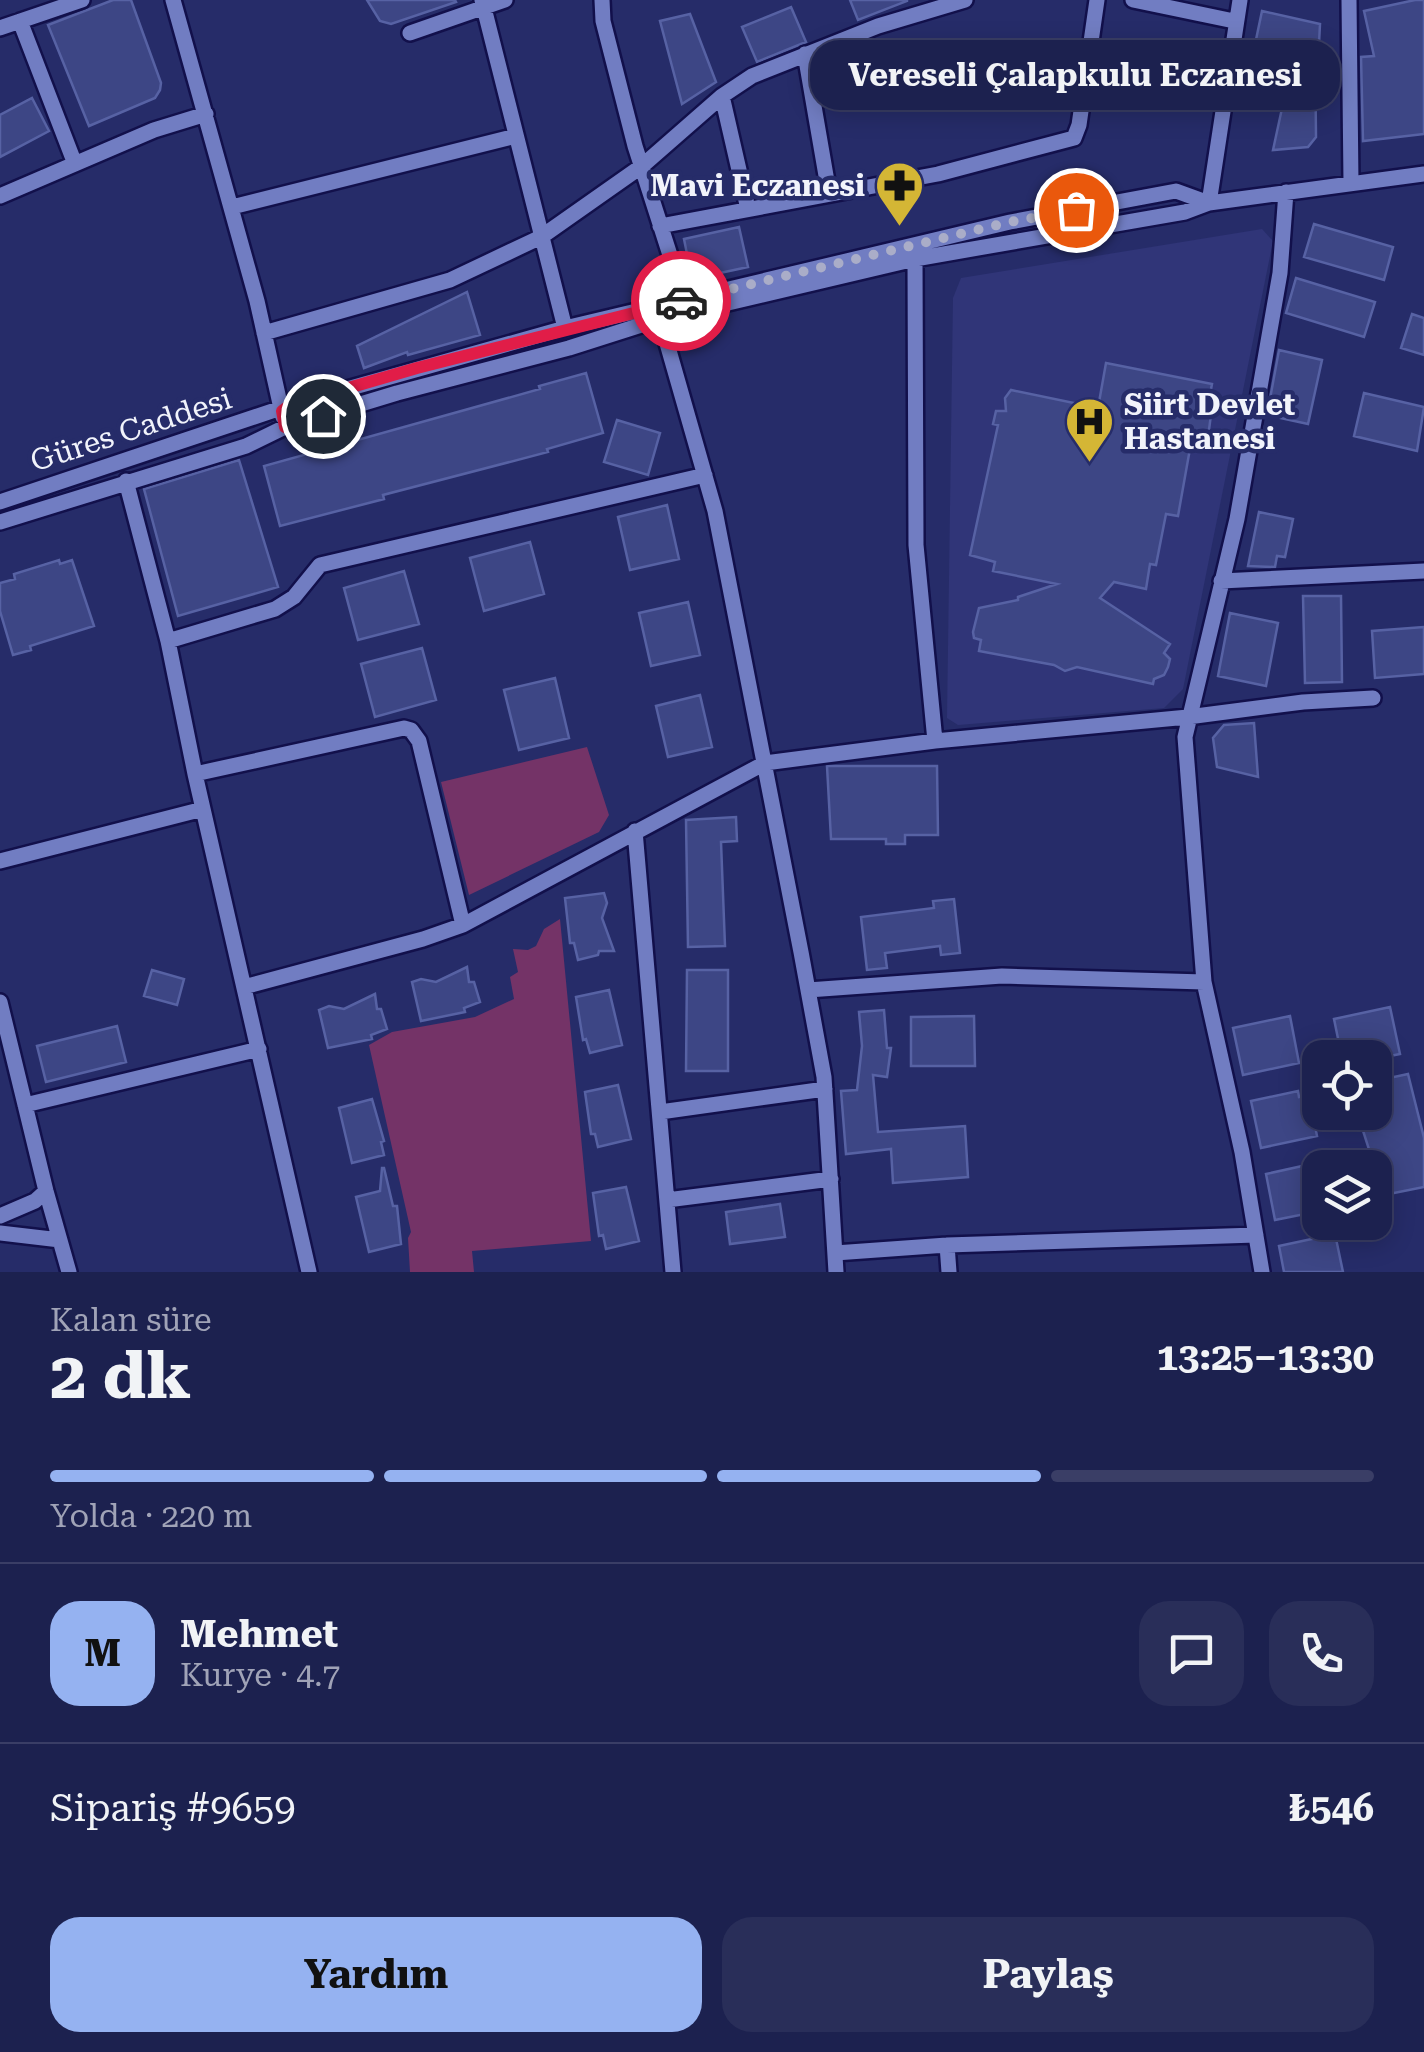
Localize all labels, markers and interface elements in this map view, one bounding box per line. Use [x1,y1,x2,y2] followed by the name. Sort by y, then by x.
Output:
[811,40,1341,110] callout: Vereseli Çalapkulu Eczanesi
[848,56,1302,94] text: Vereseli Çalapkulu Eczanesi
[874,160,926,228] pharmacy icon: Mavi Eczanesi
[650,168,865,203] place label: Mavi Eczanesi
[1034,168,1119,253] pin
[1049,183,1104,238] icon: bag
[631,251,731,351] courier
[654,274,709,329] icon: car
[281,374,366,459] pin
[26,381,236,479] street label: Güres Caddesi
[1124,387,1295,456] place label: Siirt Devlet Hastanesi
[296,389,351,444] icon: home
[1063,396,1115,464] hospital icon: Siirt Devlet Hastanesi
[1302,1040,1392,1240] map controls
[1302,1040,1392,1130] button: locate
[1302,1150,1392,1240] button: layers
[50,1301,212,1339] text: Kalan süre
[1157,1335,1374,1379] text: 13:25–13:30
[50,1338,191,1414] text: 2 dk
[50,1497,252,1535] text: Yolda · 220 m
[1139,1601,1244,1706] button: chat
[1269,1601,1374,1706] button: phone
[180,1612,338,1656] text: Mehmet
[84,1631,121,1675] text: M
[180,1656,340,1694] text: Kurye · 4.7
[50,1786,295,1830] text: Sipariş #9659
[1289,1786,1374,1830] text: ₺546
[50,1917,702,2032] button: Yardım
[722,1917,1374,2032] button: Paylaş

